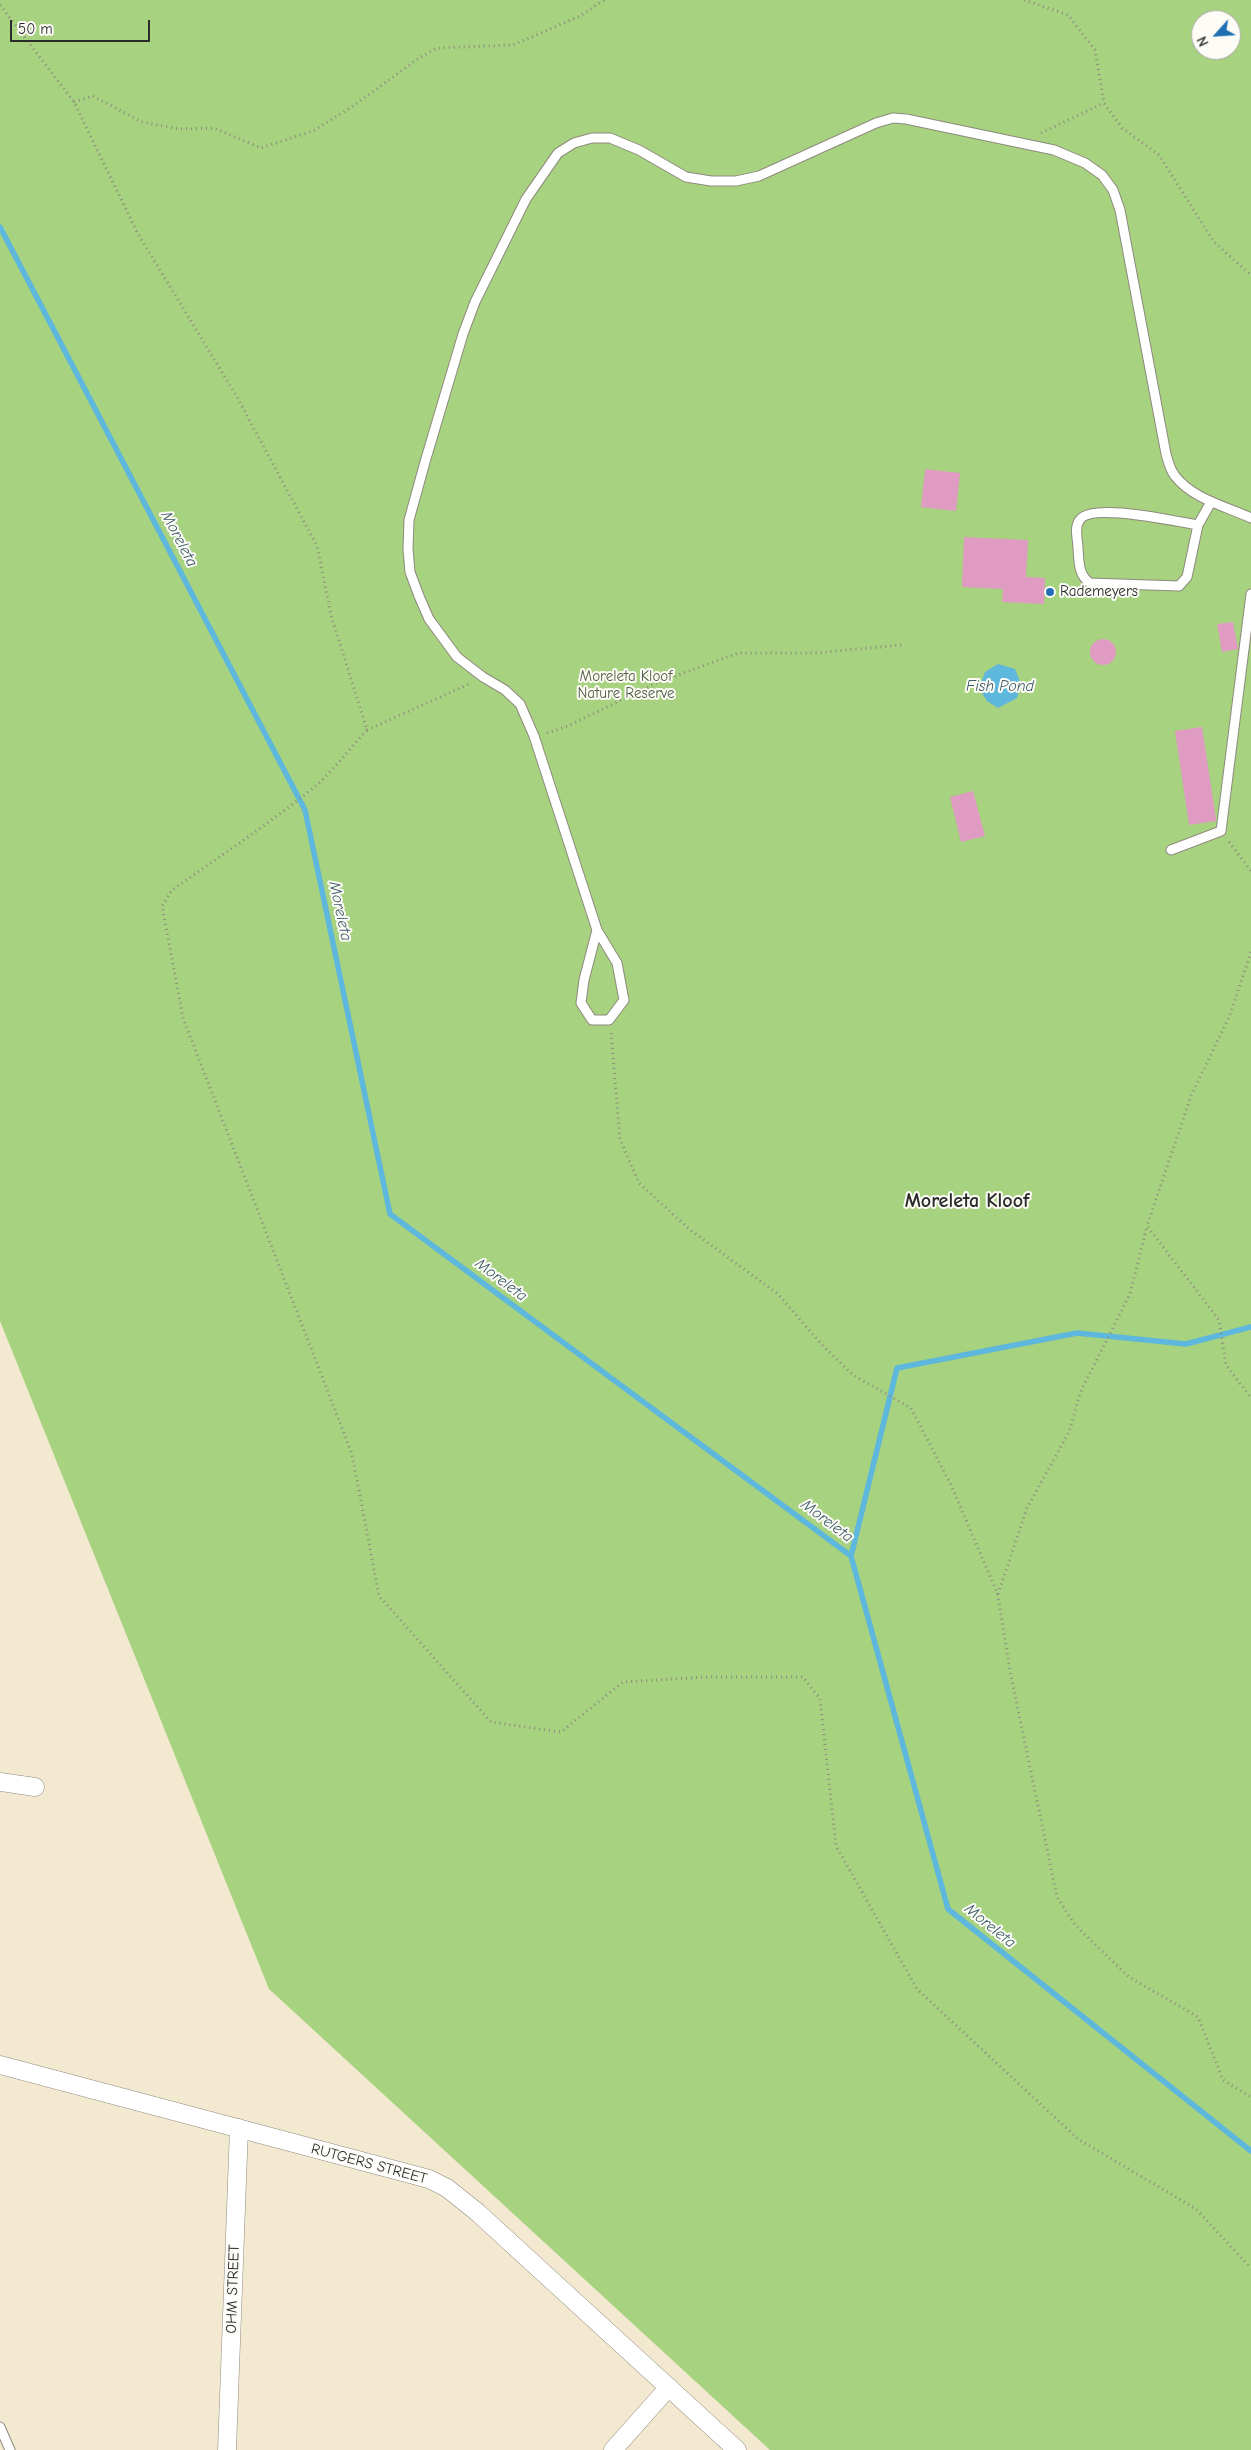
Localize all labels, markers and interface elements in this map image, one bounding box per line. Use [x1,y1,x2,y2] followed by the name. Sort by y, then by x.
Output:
[12,10,152,42] scale bar
[1191,10,1241,60] north arrow
[18,20,53,38] text: 50 m
[1193,34,1213,49] text: N
[156,508,202,570] water label: Moreleta
[1060,583,1138,601] place label: Rademeyers
[1044,586,1056,598] marker: Rademeyers
[577,668,675,703] park label: Moreleta Kloof Nature Reserve
[966,676,1034,696] water label: Fish Pond
[324,879,356,943] water label: Moreleta
[905,1189,1029,1213] district label: Moreleta Kloof
[471,1254,531,1306] water label: Moreleta
[797,1495,857,1547] water label: Moreleta
[960,1900,1020,1952] water label: Moreleta
[309,2140,429,2188] street label: RUTGERS STREET
[222,2244,244,2334] street label: OHM STREET

